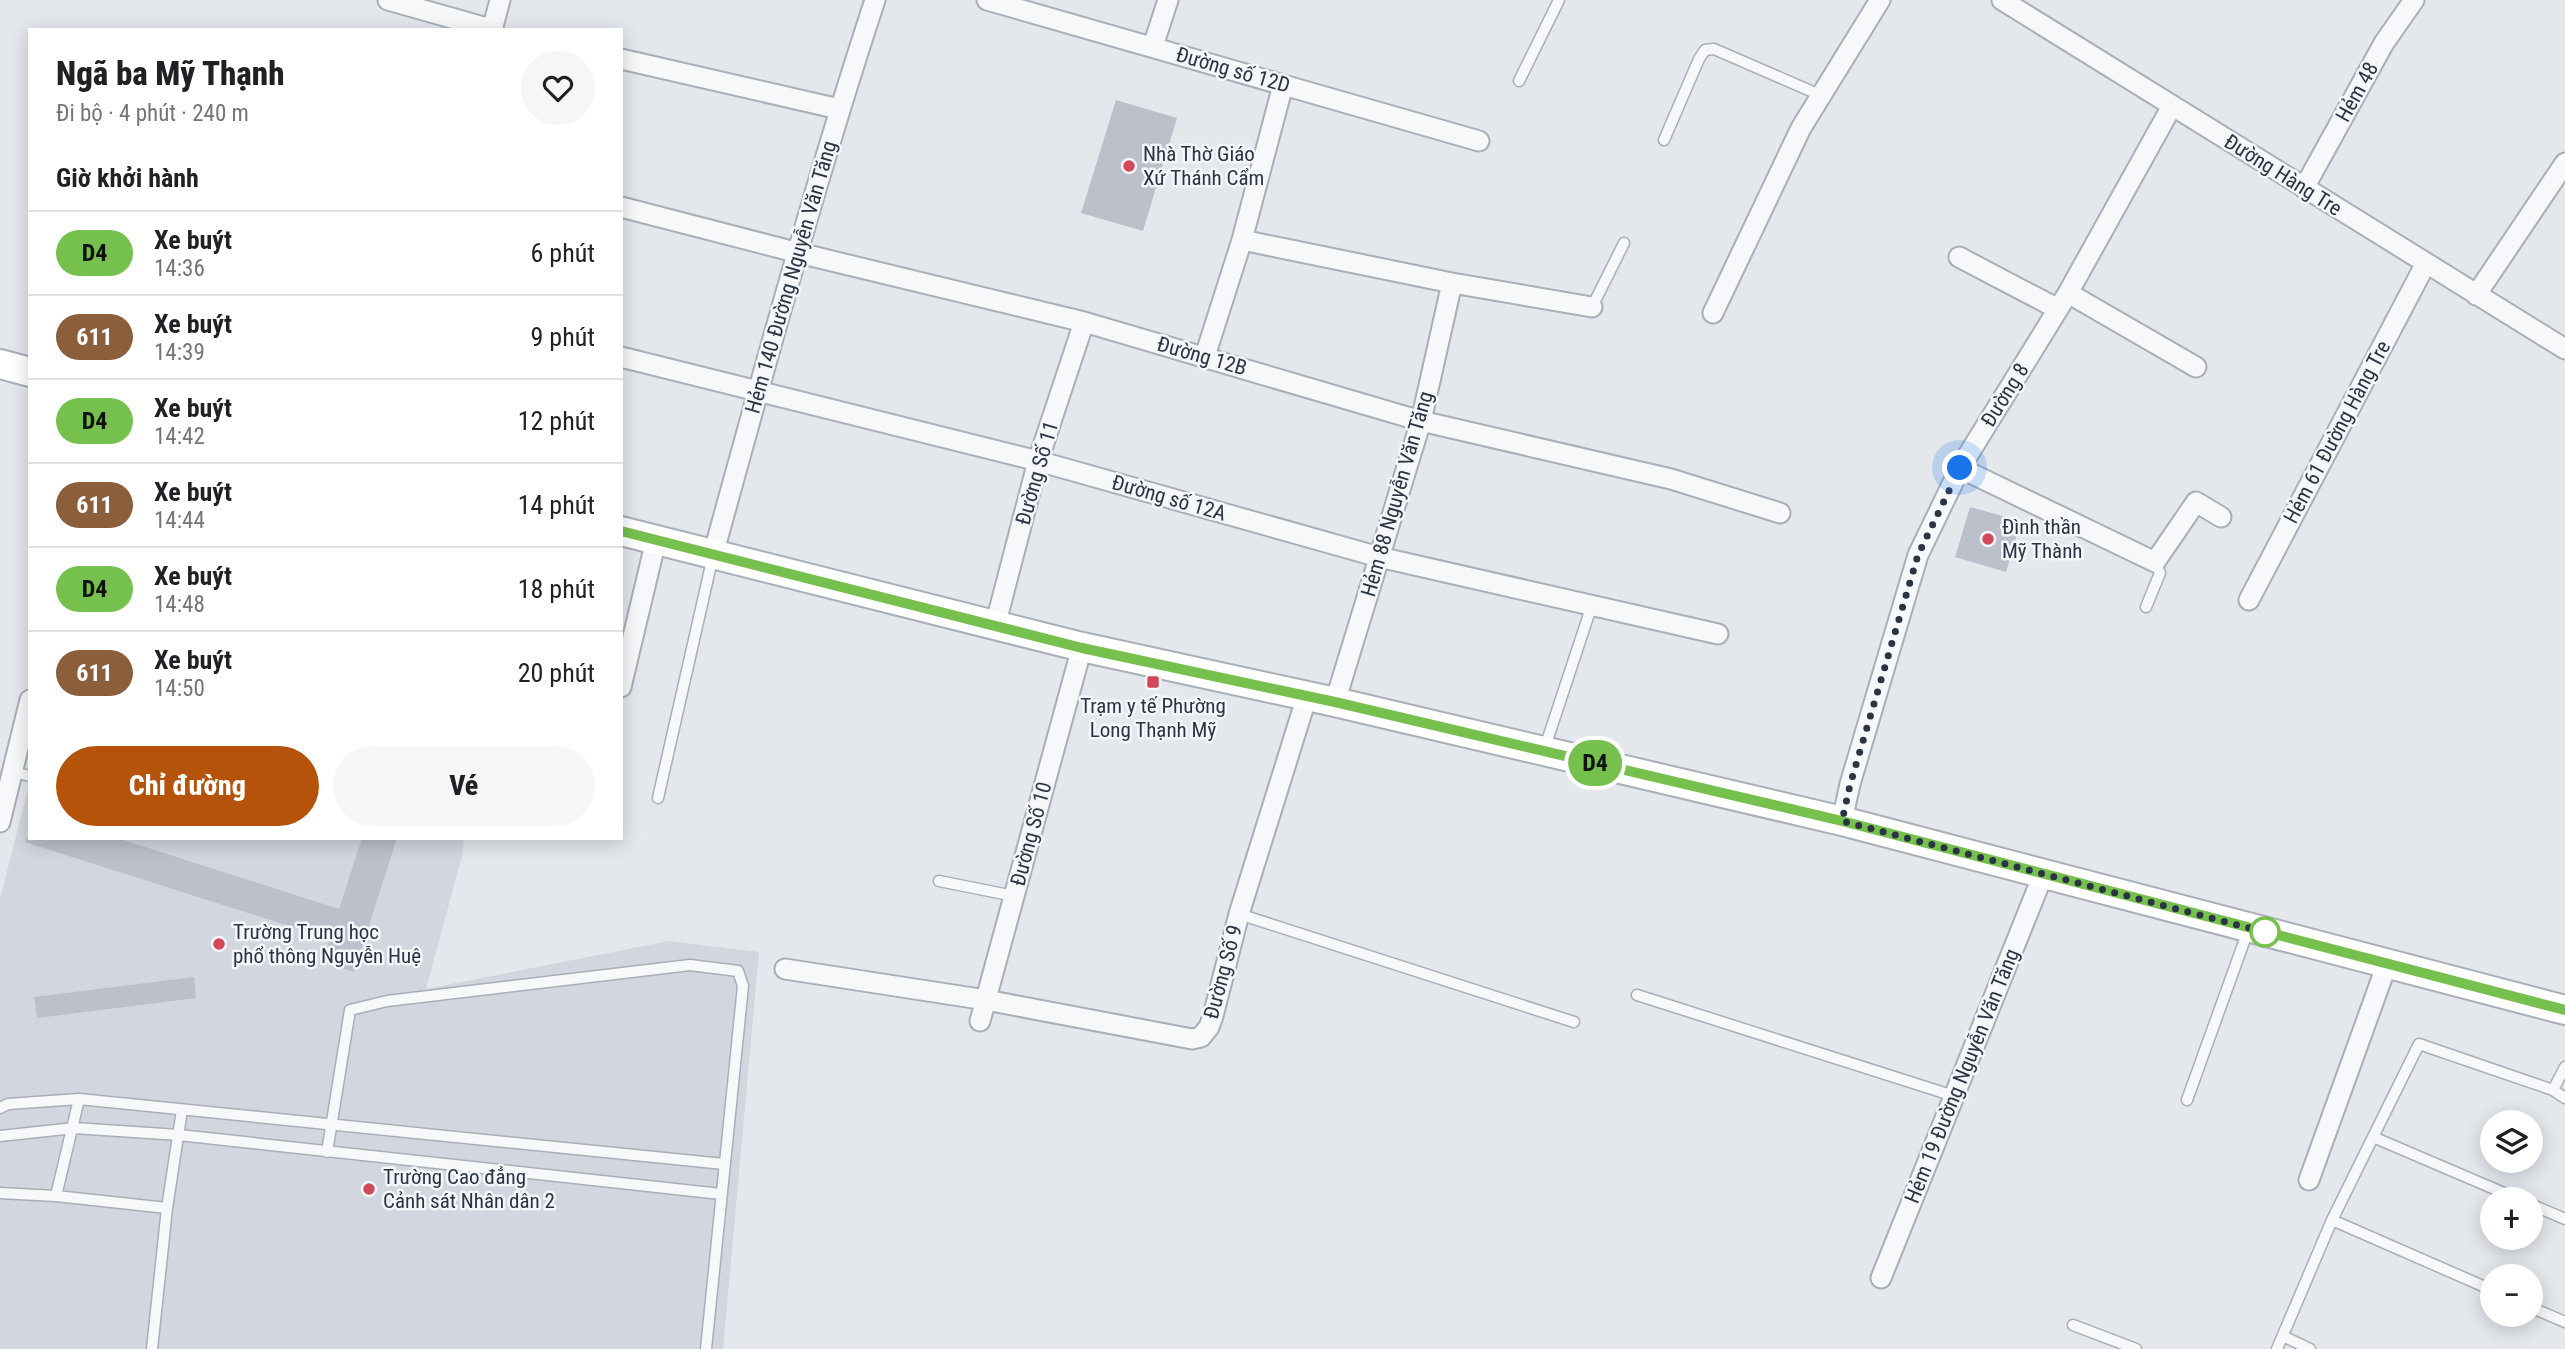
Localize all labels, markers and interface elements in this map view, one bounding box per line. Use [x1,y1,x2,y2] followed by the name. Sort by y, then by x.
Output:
[1173,42,1293,98] street label: Đường số 12D
[521,51,595,125] button: heart
[56,54,284,93] text: Ngã ba Mỹ Thạnh
[2331,58,2383,126] street label: Hẻm 48
[56,100,249,127] text: Đi bộ · 4 phút · 240 m
[2220,129,2346,221] street label: Đường Hàng Tre
[741,138,841,416] street label: Hẻm 140 Đường Nguyễn Văn Tăng
[1143,142,1264,190] place label: Nhà Thờ Giáo Xứ Thánh Cẩm
[1121,158,1137,174] marker: Nhà Thờ Giáo Xứ Thánh Cẩm
[56,163,199,193] text: Giờ khởi hành
[154,225,232,255] text: Xe buýt
[531,238,595,268] text: 6 phút
[82,239,107,267] text: D4
[154,255,205,282] text: 14:36
[154,309,232,339] text: Xe buýt
[531,322,595,352] text: 9 phút
[76,323,113,351] text: 611
[1154,332,1250,380] street label: Đường 12B
[2279,337,2395,527] street label: Hẻm 61 Đường Hàng Tre
[154,339,205,366] text: 14:39
[1976,359,2034,431] street label: Đường 8
[1356,389,1438,599] street label: Hẻm 88 Nguyễn Văn Tăng
[154,393,232,423] text: Xe buýt
[518,406,595,436] text: 12 phút
[82,407,107,435] text: D4
[1011,418,1063,528] street label: Đường Số 11
[154,423,205,450] text: 14:42
[1942,450,1977,485] your location
[1109,470,1229,526] street label: Đường số 12A
[154,477,232,507] text: Xe buýt
[518,490,595,520] text: 14 phút
[76,491,113,519] text: 611
[154,507,205,534] text: 14:44
[2002,515,2082,563] place label: Đình thần Mỹ Thành
[1980,531,1996,547] marker: Đình thần Mỹ Thành
[154,561,232,591] text: Xe buýt
[518,574,595,604] text: 18 phút
[82,575,107,603] text: D4
[154,591,205,618] text: 14:48
[154,645,232,675] text: Xe buýt
[518,658,595,688] text: 20 phút
[76,659,113,687] text: 611
[1145,674,1161,690] marker: Trạm y tế Phường Long Thạnh Mỹ
[154,675,205,702] text: 14:50
[1080,694,1226,742] place label: Trạm y tế Phường Long Thạnh Mỹ
[1564,740,1626,786] line badge: D4
[56,746,319,826] button: Chỉ đường
[333,746,595,826] button: Vé
[1582,749,1608,777] text: D4
[1006,779,1056,889] street label: Đường Số 10
[2250,917,2280,947] unlabelled marker
[233,920,421,968] place label: Trường Trung học phổ thông Nguyễn Huệ
[1199,922,1247,1022] street label: Đường Số 9
[211,936,227,952] marker: Trường Trung học phổ thông Nguyễn Huệ
[1900,945,2024,1207] street label: Hẻm 19 Đường Nguyễn Văn Tăng
[2480,1110,2543,1327] map controls
[2480,1110,2543,1173] button: layers
[383,1165,555,1213] place label: Trường Cao đẳng Cảnh sát Nhân dân 2
[361,1181,377,1197] marker: Trường Cao đẳng Cảnh sát Nhân dân 2
[2480,1187,2543,1250] button: +
[2480,1264,2543,1327] button: −

